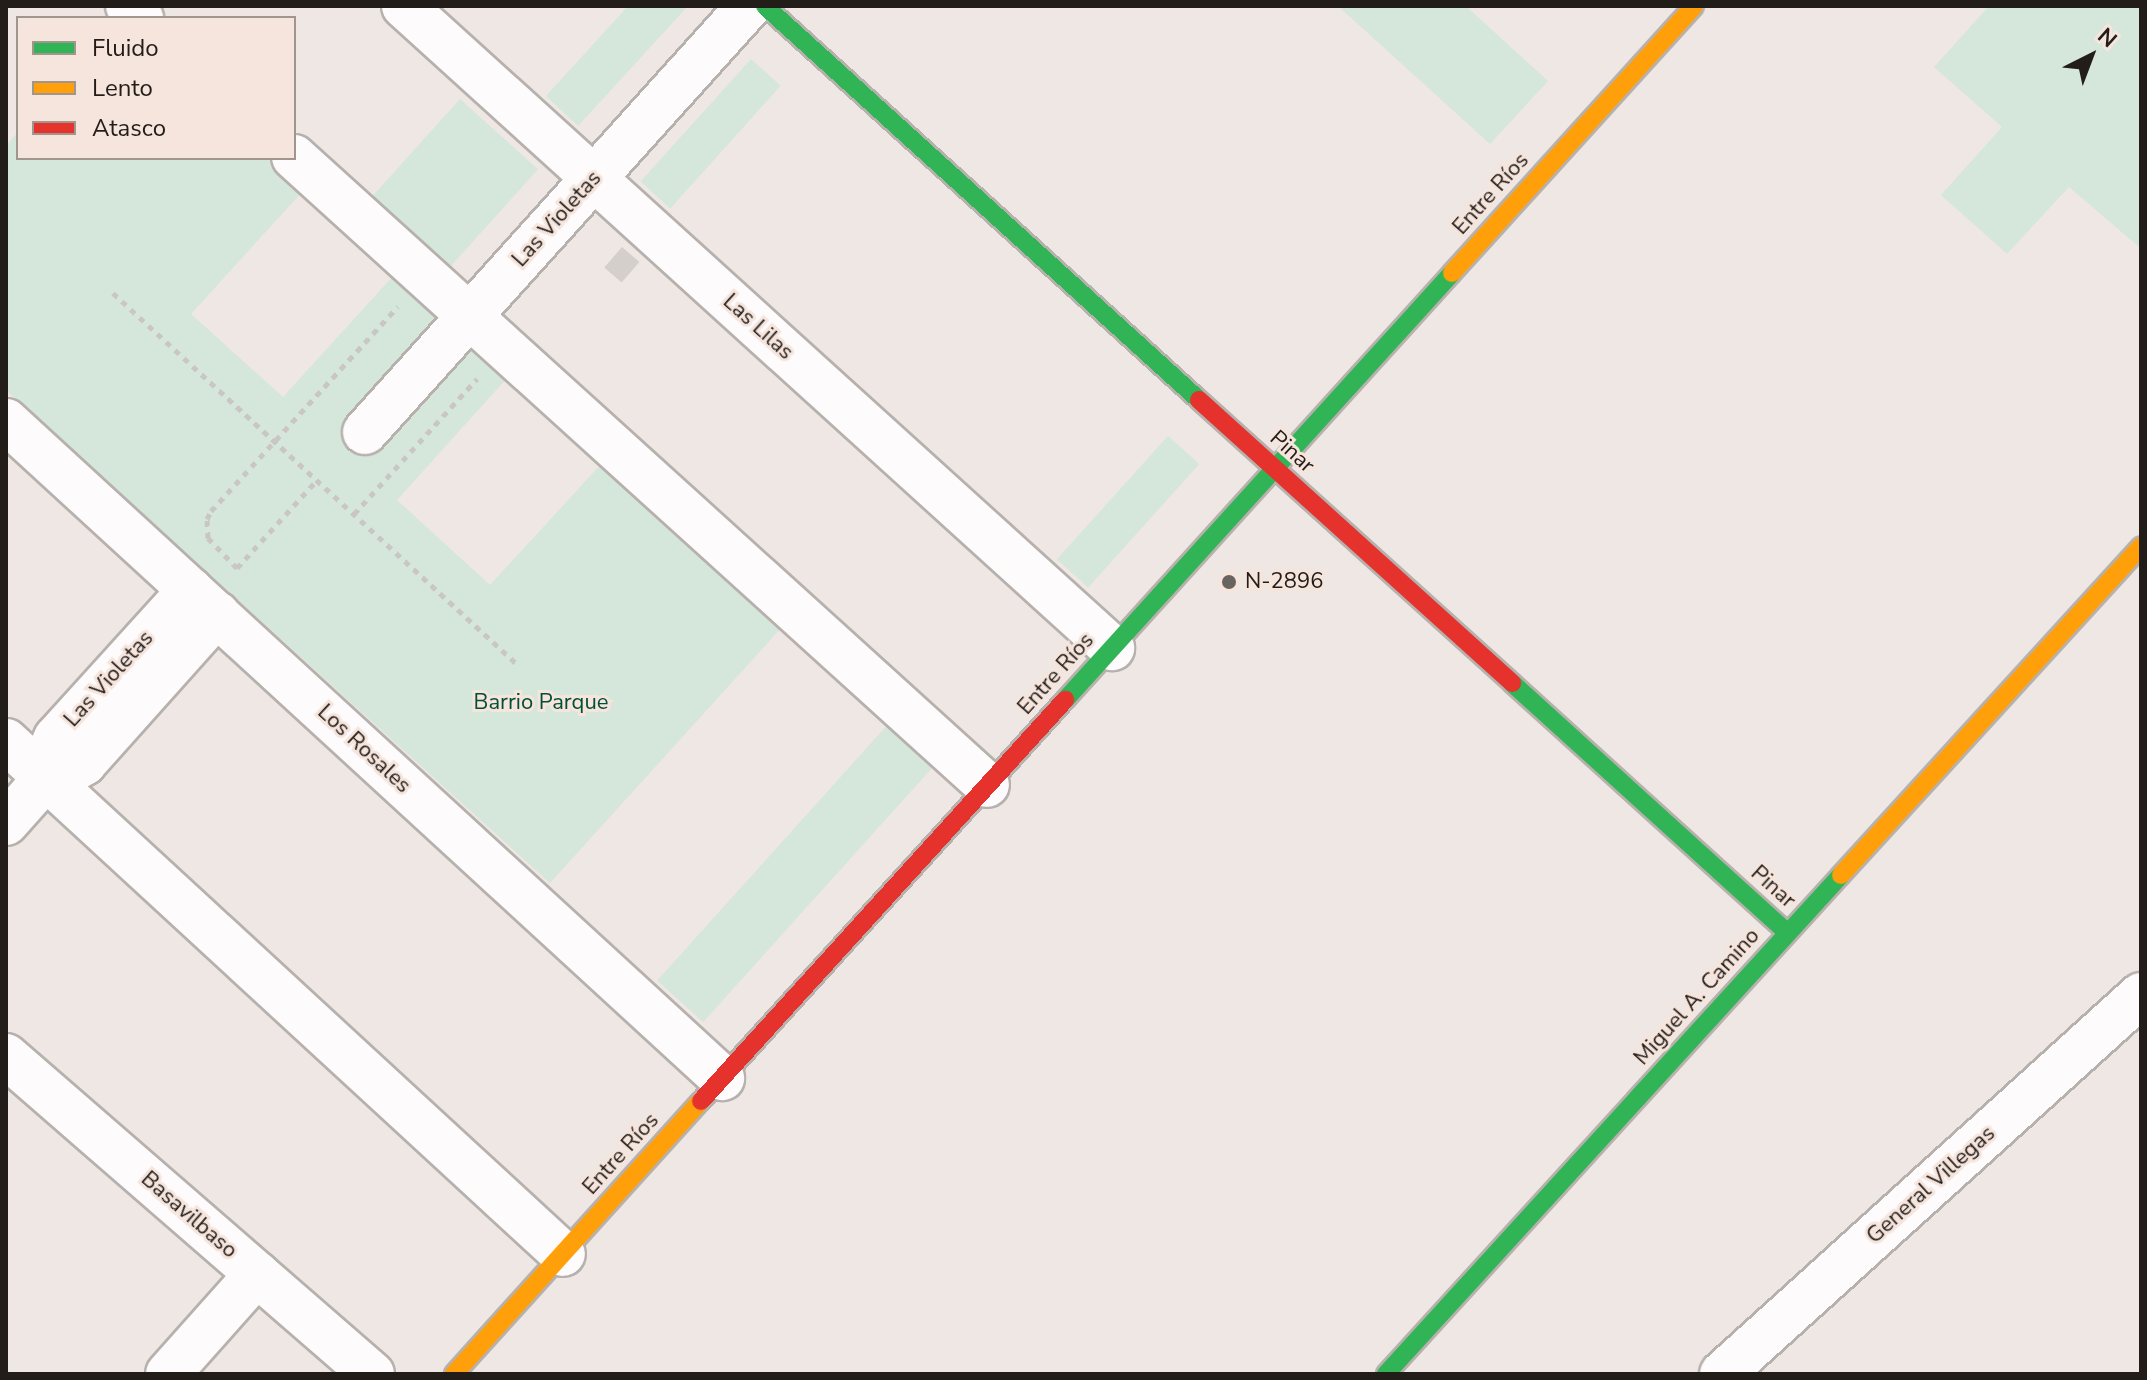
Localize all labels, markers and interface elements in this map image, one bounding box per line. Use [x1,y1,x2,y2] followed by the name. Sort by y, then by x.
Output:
[16,16,296,160] legend
[2051,16,2131,96] north arrow
[2091,22,2123,55] text: N
[92,32,159,64] text: Fluido
[92,72,153,104] text: Lento
[92,112,166,144] text: Atasco
[1447,148,1535,240] street label: Entre Ríos
[507,165,607,273] street label: Las Violetas
[717,289,799,365] street label: Las Lilas
[1264,425,1320,479] street label: Pinar
[1245,569,1323,595] place label: N-2896
[1220,573,1238,591] marker: N-2896
[59,625,159,733] street label: Las Violetas
[1012,628,1100,720] street label: Entre Ríos
[474,690,608,716] park label: Barrio Parque
[312,699,416,799] street label: Los Rosales
[1745,860,1801,914] street label: Pinar
[1629,923,1765,1071] street label: Miguel A. Camino
[577,1108,665,1200] street label: Entre Ríos
[1861,1120,2001,1250] street label: General Villegas
[135,1166,243,1264] street label: Basavilbaso

